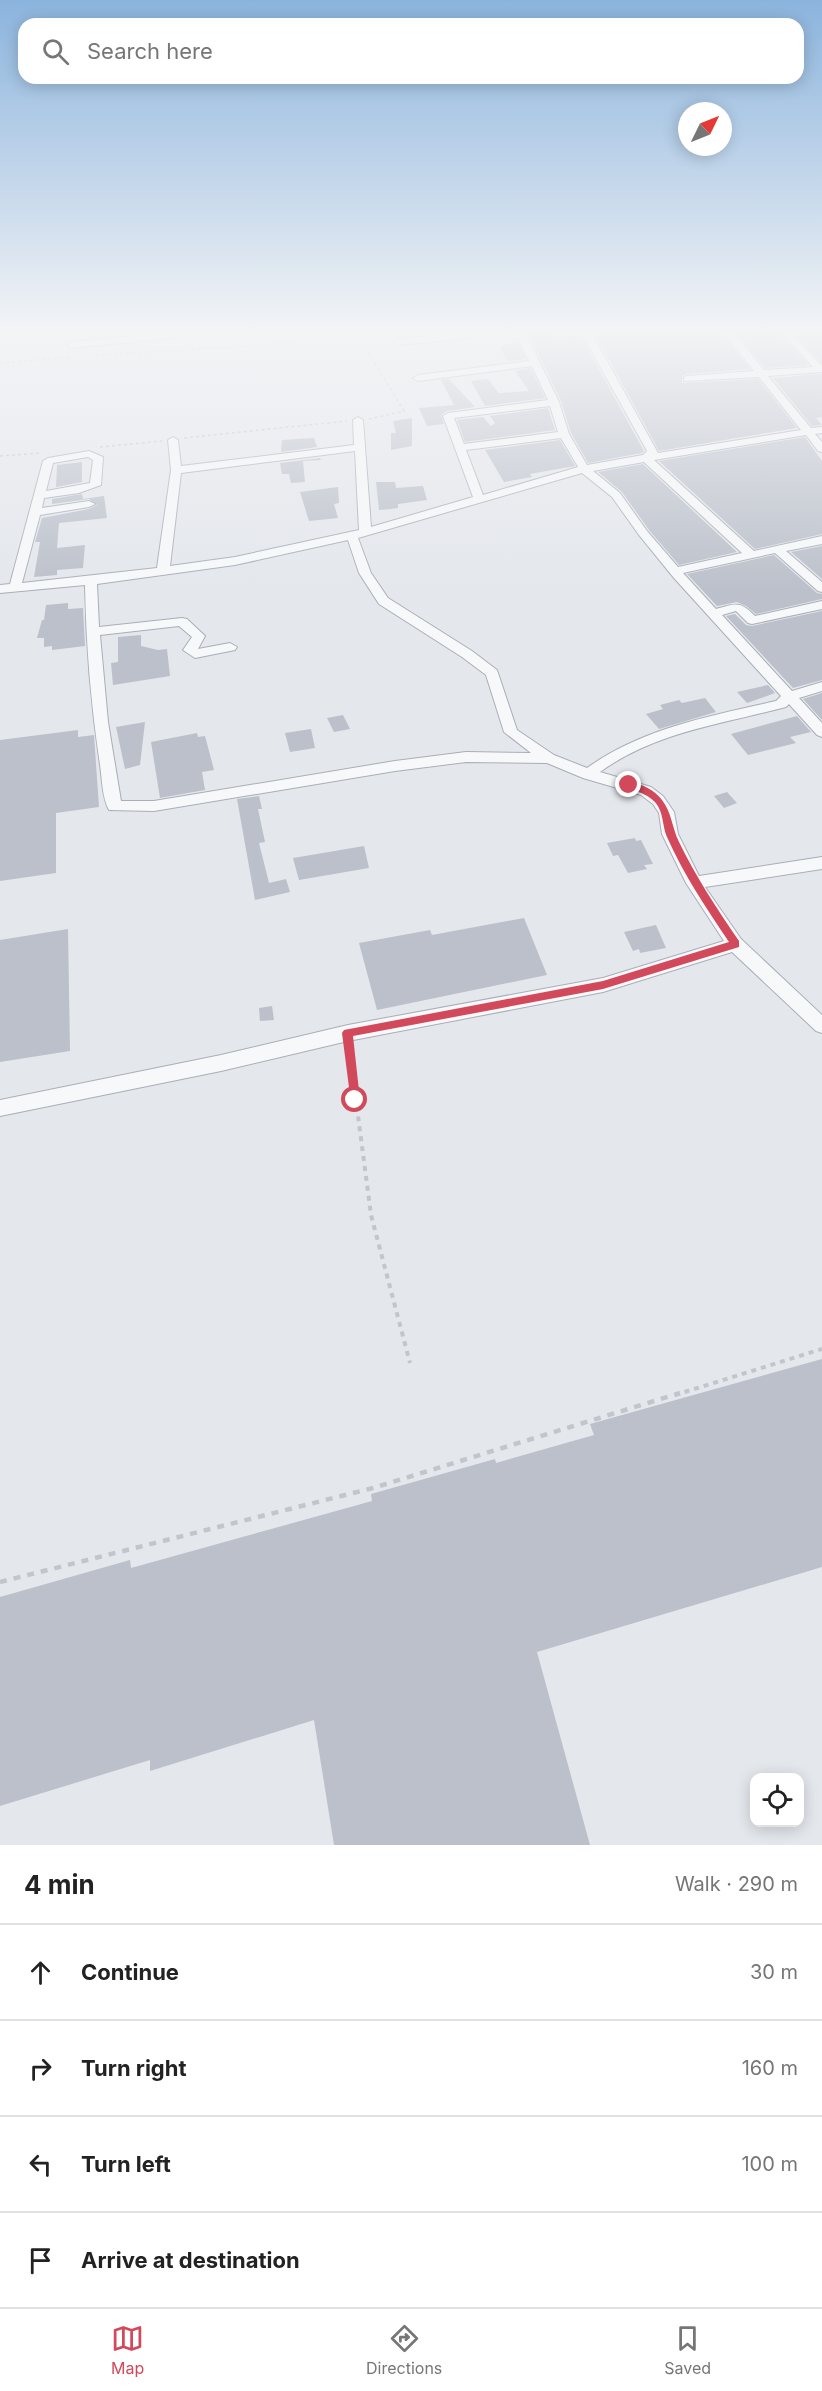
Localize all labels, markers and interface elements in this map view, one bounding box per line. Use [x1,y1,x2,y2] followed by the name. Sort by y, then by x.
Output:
[18,18,804,84] search box
[39,35,72,68] icon: search
[87,38,213,64] text: Search here
[678,102,732,156] north arrow
[615,771,641,797] route end
[341,1086,367,1112] route start
[750,1773,804,1827] map controls
[750,1773,804,1827] button: locate
[24,1869,95,1900] text: 4 min
[675,1872,798,1896] text: Walk · 290 m
[24,1956,57,1989] icon: ahead
[81,1959,179,1985] text: Continue
[750,1960,798,1984] text: 30 m
[24,2052,57,2085] icon: right
[81,2055,187,2081] text: Turn right
[742,2056,798,2080] text: 160 m
[24,2148,57,2181] icon: left
[81,2151,171,2177] text: Turn left
[741,2152,798,2176] text: 100 m
[24,2244,57,2277] icon: arrive
[81,2247,300,2273] text: Arrive at destination
[111,2322,144,2378] tab: Map
[366,2322,442,2378] tab: Directions
[664,2322,711,2378] tab: Saved

